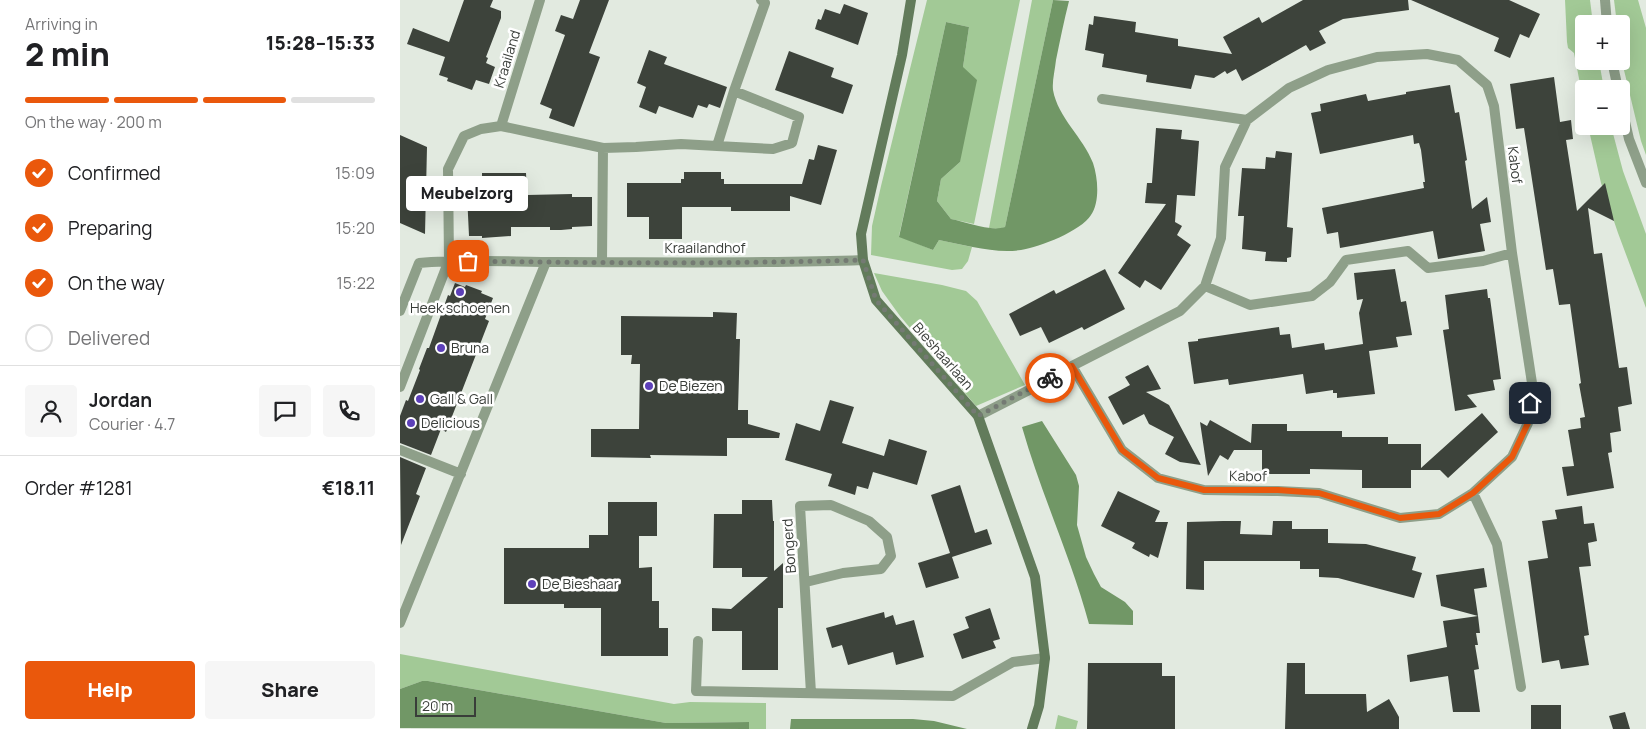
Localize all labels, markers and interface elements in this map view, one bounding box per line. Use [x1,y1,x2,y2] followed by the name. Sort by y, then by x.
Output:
[25,13,98,35] text: Arriving in
[1575,15,1630,135] map controls
[1575,15,1630,70] button: +
[489,28,524,90] street label: Kraailand
[266,30,375,56] text: 15:28–15:33
[25,32,110,76] text: 2 min
[1575,80,1630,135] button: −
[25,111,162,133] text: On the way · 200 m
[1504,145,1527,185] street label: Kabof
[25,159,53,187] icon: check
[68,160,161,186] text: Confirmed
[335,162,375,184] text: 15:09
[407,176,529,211] callout: Meubelzorg
[421,182,513,204] text: Meubelzorg
[25,214,53,242] icon: check
[68,215,153,241] text: Preparing
[336,217,375,239] text: 15:20
[664,238,746,257] street label: Kraailandhof
[447,240,489,282] pin
[454,247,482,275] icon: bag
[25,269,53,297] icon: check
[68,270,165,296] text: On the way
[336,272,375,294] text: 15:22
[454,286,466,298] marker: Heek schoenen
[410,298,510,317] place label: Heek schoenen
[909,318,978,393] street label: Bieshaarlaan
[68,325,150,351] text: Delivered
[451,338,489,357] place label: Bruna
[435,342,447,354] marker: Bruna
[1025,353,1075,403] courier
[1036,364,1064,392] icon: bike
[659,376,723,395] place label: De Biezen
[643,380,655,392] marker: De Biezen
[1509,382,1551,424] pin
[25,385,77,437] button: person
[259,385,311,437] button: chat
[323,385,375,437] button: phone
[89,387,152,413] text: Jordan
[430,389,493,408] place label: Gall & Gall
[1516,389,1544,417] icon: home
[414,393,426,405] marker: Gall & Gall
[89,413,175,435] text: Courier · 4.7
[421,413,480,432] place label: Delicious
[405,417,417,429] marker: Delicious
[1229,466,1267,485] street label: Kabof
[25,475,133,501] text: Order #1281
[322,475,375,501] text: €18.11
[777,518,800,574] street label: Bongerd
[542,574,619,593] place label: De Bieshaar
[526,578,538,590] marker: De Bieshaar
[25,661,195,719] button: Help
[205,661,375,719] button: Share
[415,694,476,717] scale bar
[422,696,453,715] text: 20 m

